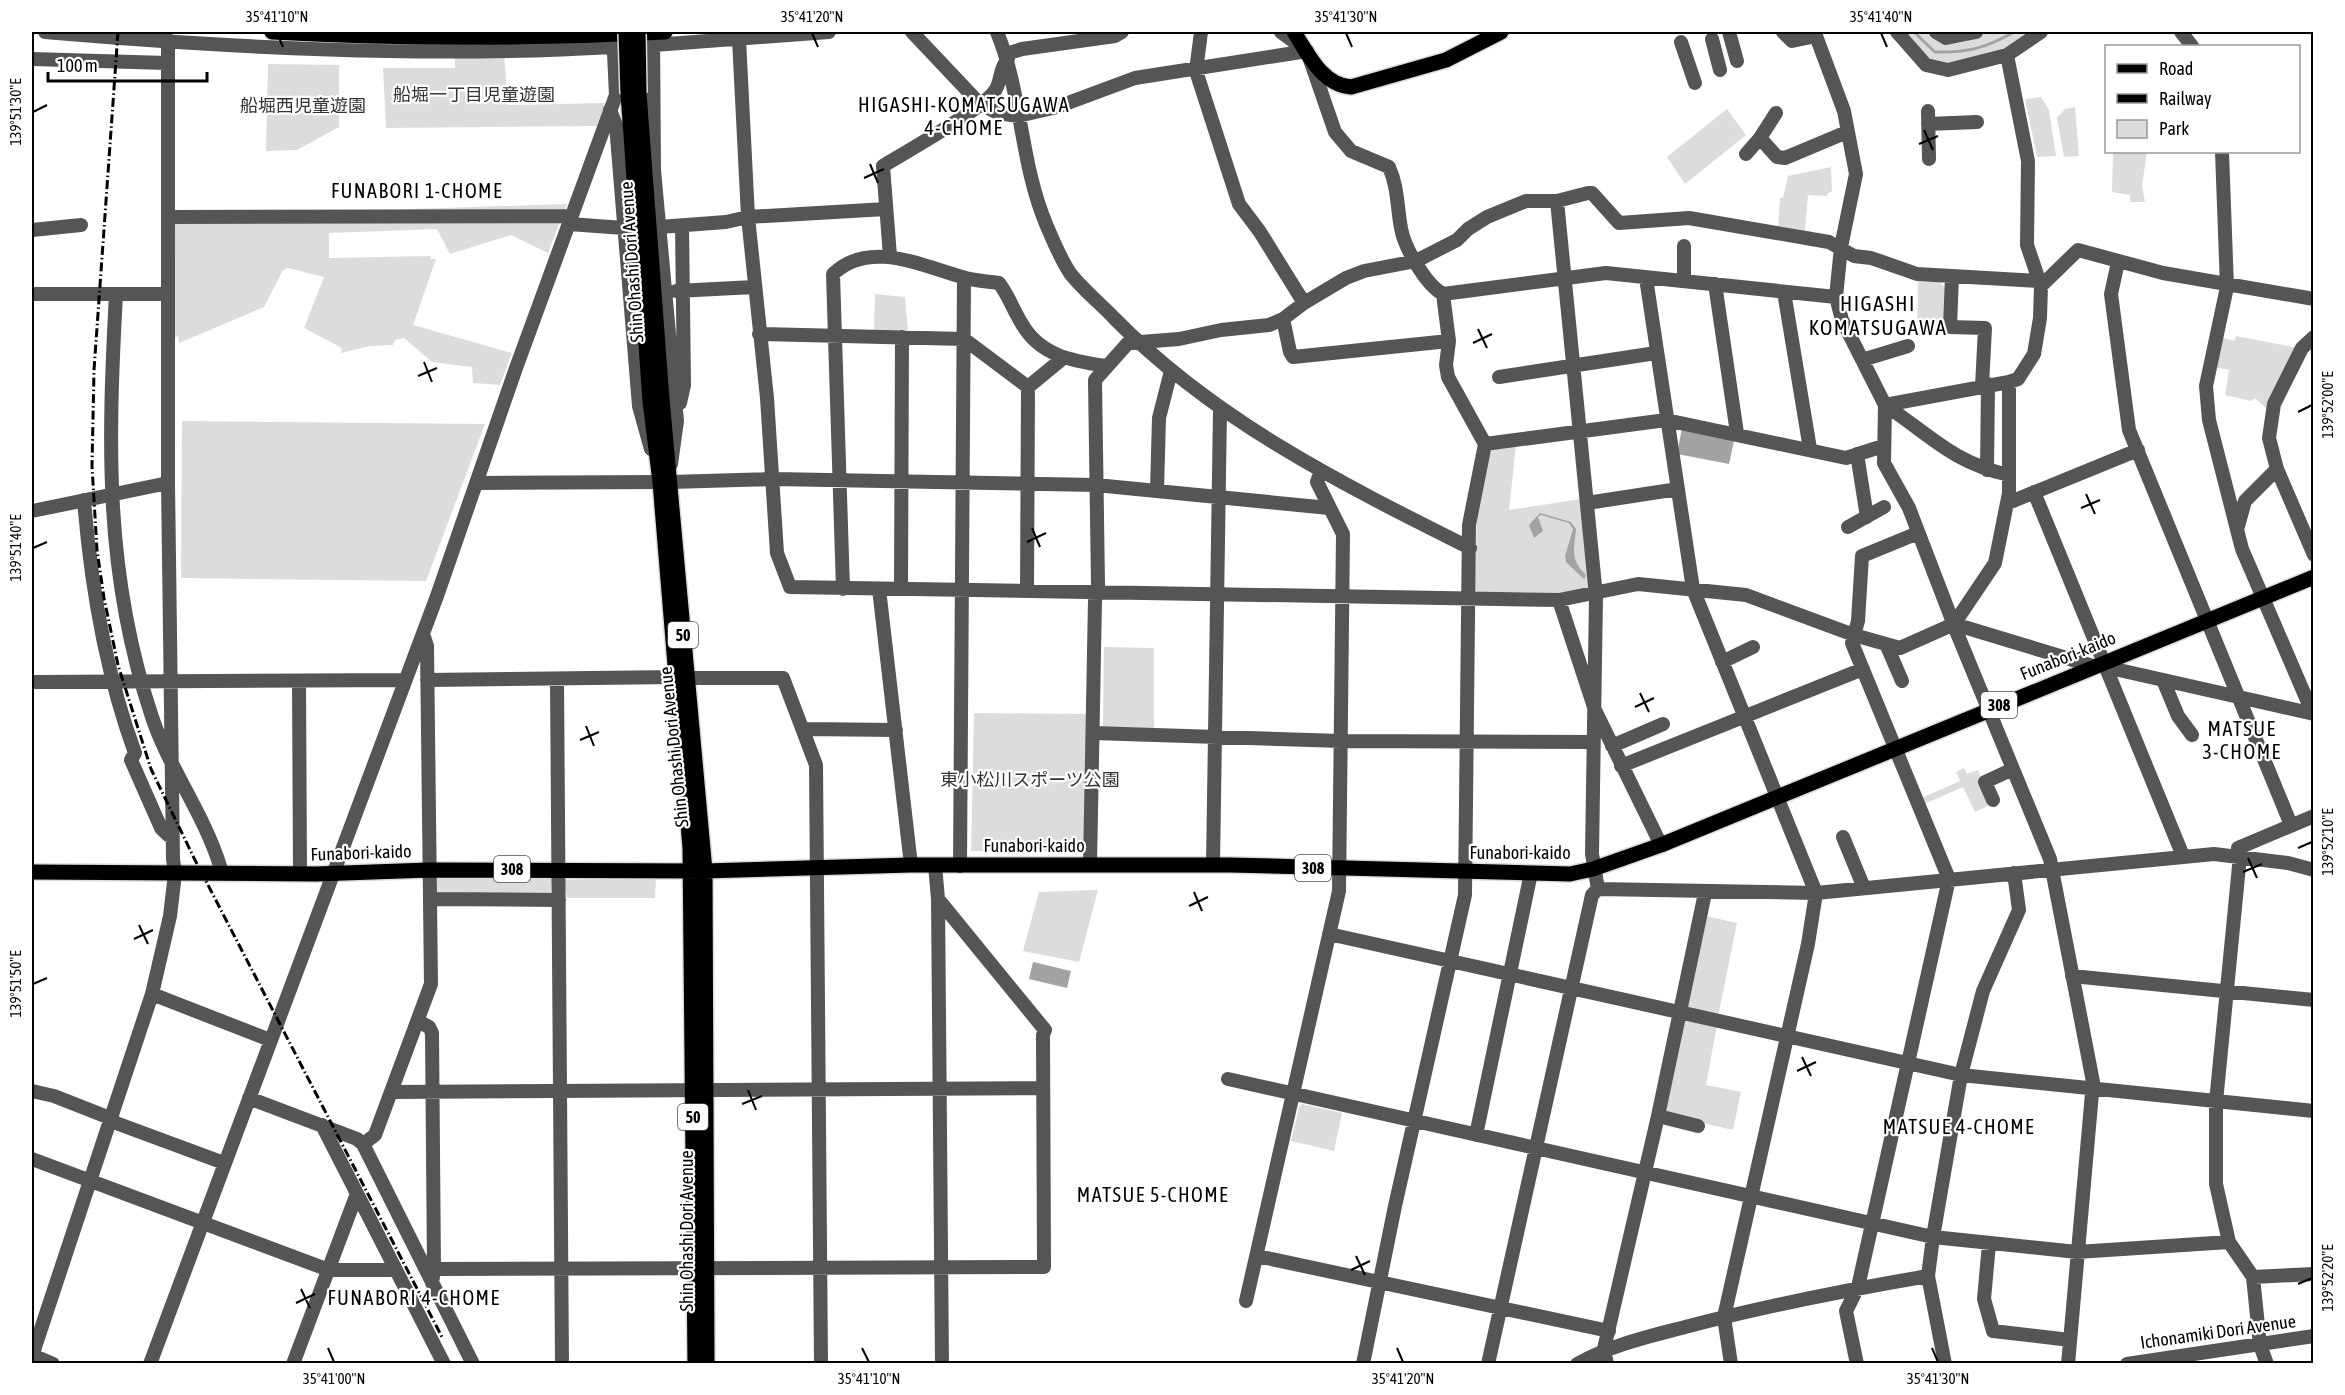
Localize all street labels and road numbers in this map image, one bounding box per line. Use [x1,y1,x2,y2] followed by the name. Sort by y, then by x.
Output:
[615,181,648,343] street label: Shin Ohashi Dori Avenue
[668,622,698,648] road number: 50
[2017,627,2119,684] street label: Funabori-kaido
[655,666,692,828] street label: Shin Ohashi Dori Avenue
[1981,692,2017,718] road number: 308
[983,835,1085,856] street label: Funabori-kaido
[310,840,412,865] street label: Funabori-kaido
[1469,842,1571,863] street label: Funabori-kaido
[1295,855,1331,881] road number: 308
[494,856,530,882] road number: 308
[678,1104,708,1130] road number: 50
[676,1150,697,1312] street label: Shin Ohashi Dori Avenue
[2139,1310,2297,1353] street label: Ichonamiki Dori Avenue

